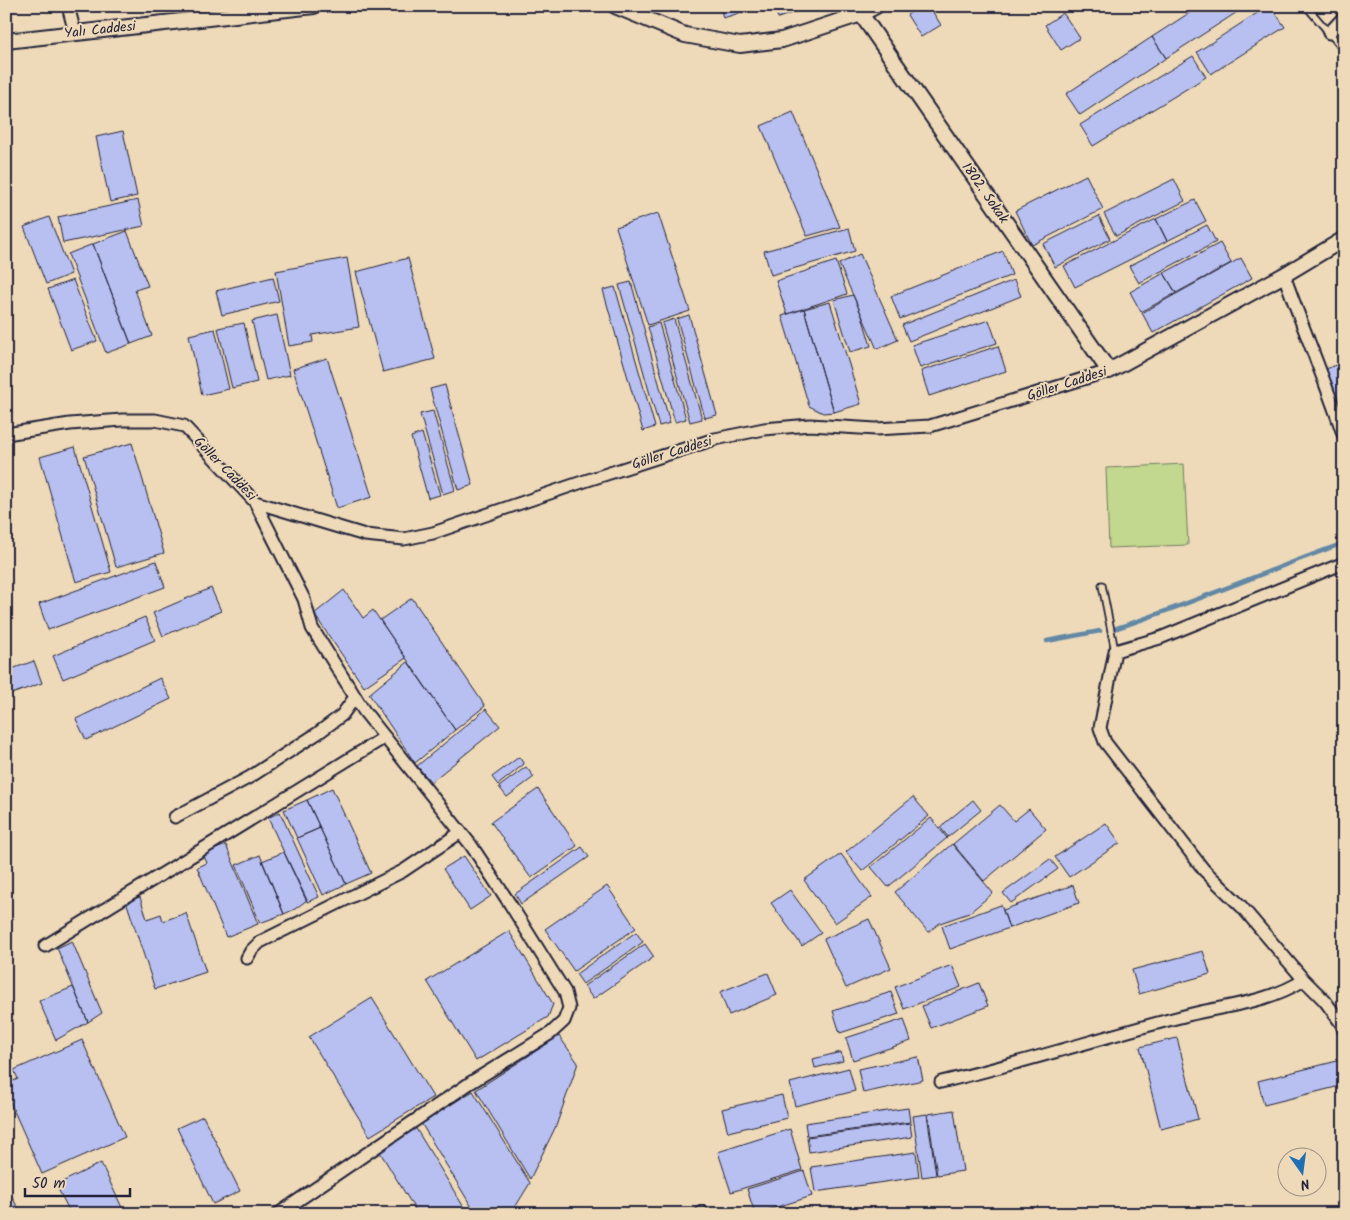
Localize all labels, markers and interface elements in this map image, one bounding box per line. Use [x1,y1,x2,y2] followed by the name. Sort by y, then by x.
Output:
[63,15,138,45] street label: Yalı Caddesi
[956,158,1014,228] street label: 1802. Sokak
[1024,361,1110,407] street label: Göller Caddesi
[629,430,715,476] street label: Göller Caddesi
[188,432,262,507] street label: Göller Caddesi
[1278,1148,1328,1198] north arrow
[25,1165,130,1197] scale bar
[32,1172,66,1196] text: 50 m
[1298,1172,1312,1195] text: N

